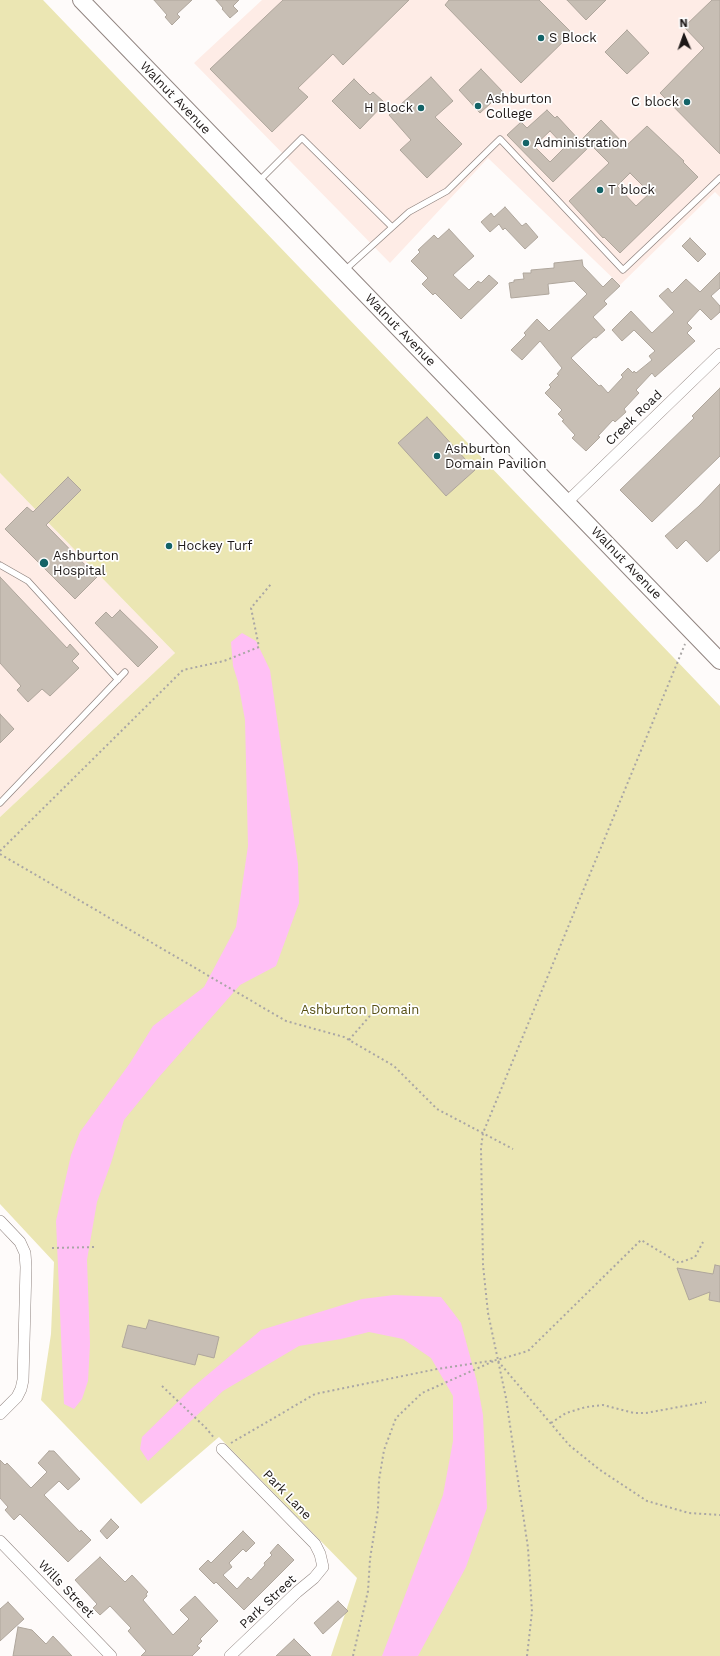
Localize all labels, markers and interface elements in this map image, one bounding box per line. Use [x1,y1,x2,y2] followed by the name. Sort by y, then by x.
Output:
[664,16,704,56] north arrow
[679,17,688,30] text: N
[549,30,597,46] place label: S Block
[536,33,546,43] marker: S Block
[136,58,214,138] street label: Walnut Avenue
[486,91,552,122] place label: Ashburton College
[631,94,679,110] place label: C block
[682,97,692,107] marker: C block
[364,100,413,116] place label: H Block
[473,101,483,111] marker: Ashburton College
[416,103,426,113] marker: H Block
[534,135,627,151] place label: Administration
[521,138,531,148] marker: Administration
[608,182,655,198] place label: T block
[595,185,605,195] marker: T block
[361,290,439,370] street label: Walnut Avenue
[602,387,666,449] street label: Creek Road
[445,441,546,472] place label: Ashburton Domain Pavilion
[432,451,442,461] marker: Ashburton Domain Pavilion
[587,523,665,603] street label: Walnut Avenue
[177,538,252,554] place label: Hockey Turf
[164,541,174,551] marker: Hockey Turf
[53,548,119,579] place label: Ashburton Hospital
[38,557,50,569] marker: Ashburton Hospital
[301,1002,419,1018] park label: Ashburton Domain
[259,1467,315,1523] street label: Park Lane
[35,1557,97,1621] street label: Wills Street
[237,1572,299,1632] street label: Park Street

